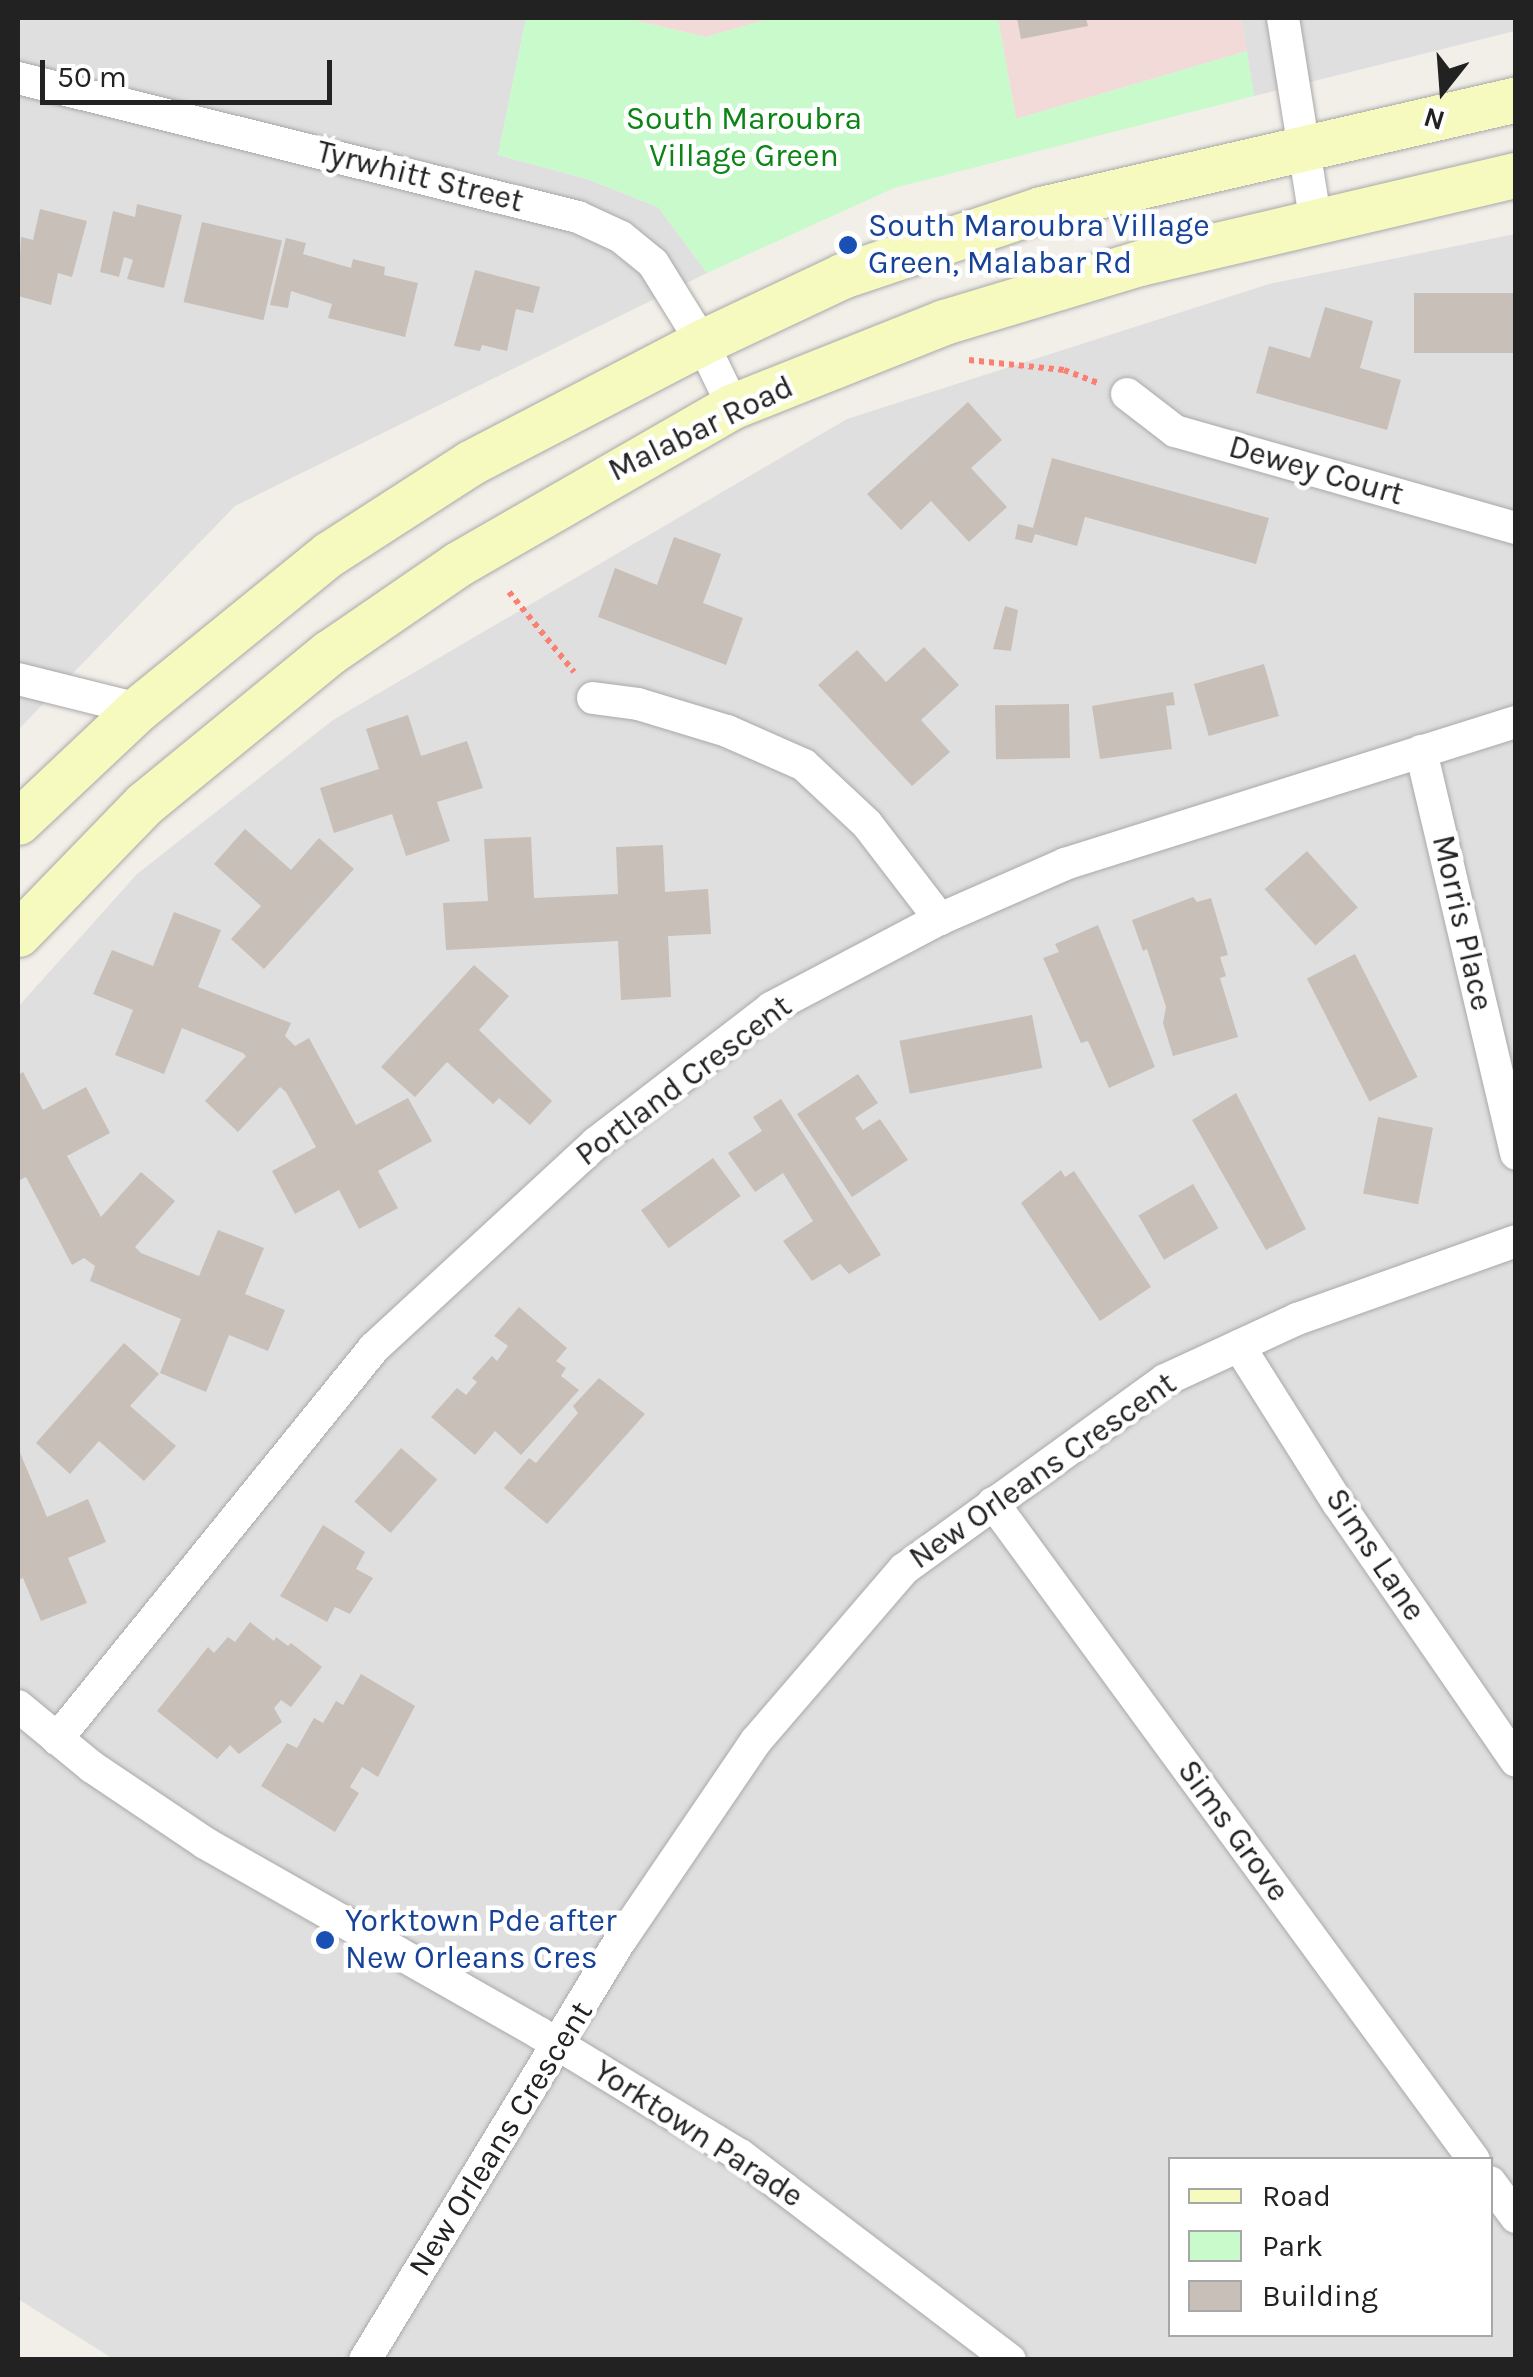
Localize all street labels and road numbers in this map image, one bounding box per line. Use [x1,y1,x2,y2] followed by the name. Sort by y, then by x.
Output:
[313,133,527,221] street label: Tyrwhitt Street
[602,368,800,490] street label: Malabar Road
[1224,428,1408,514] street label: Dewey Court
[1423,832,1501,1014] street label: Morris Place
[569,987,799,1175] street label: Portland Crescent
[902,1364,1184,1578] street label: New Orleans Crescent
[1317,1481,1433,1629] street label: Sims Lane
[1169,1753,1297,1909] street label: Sims Grove
[401,1995,601,2283] street label: New Orleans Crescent
[586,2052,810,2216] street label: Yorktown Parade

